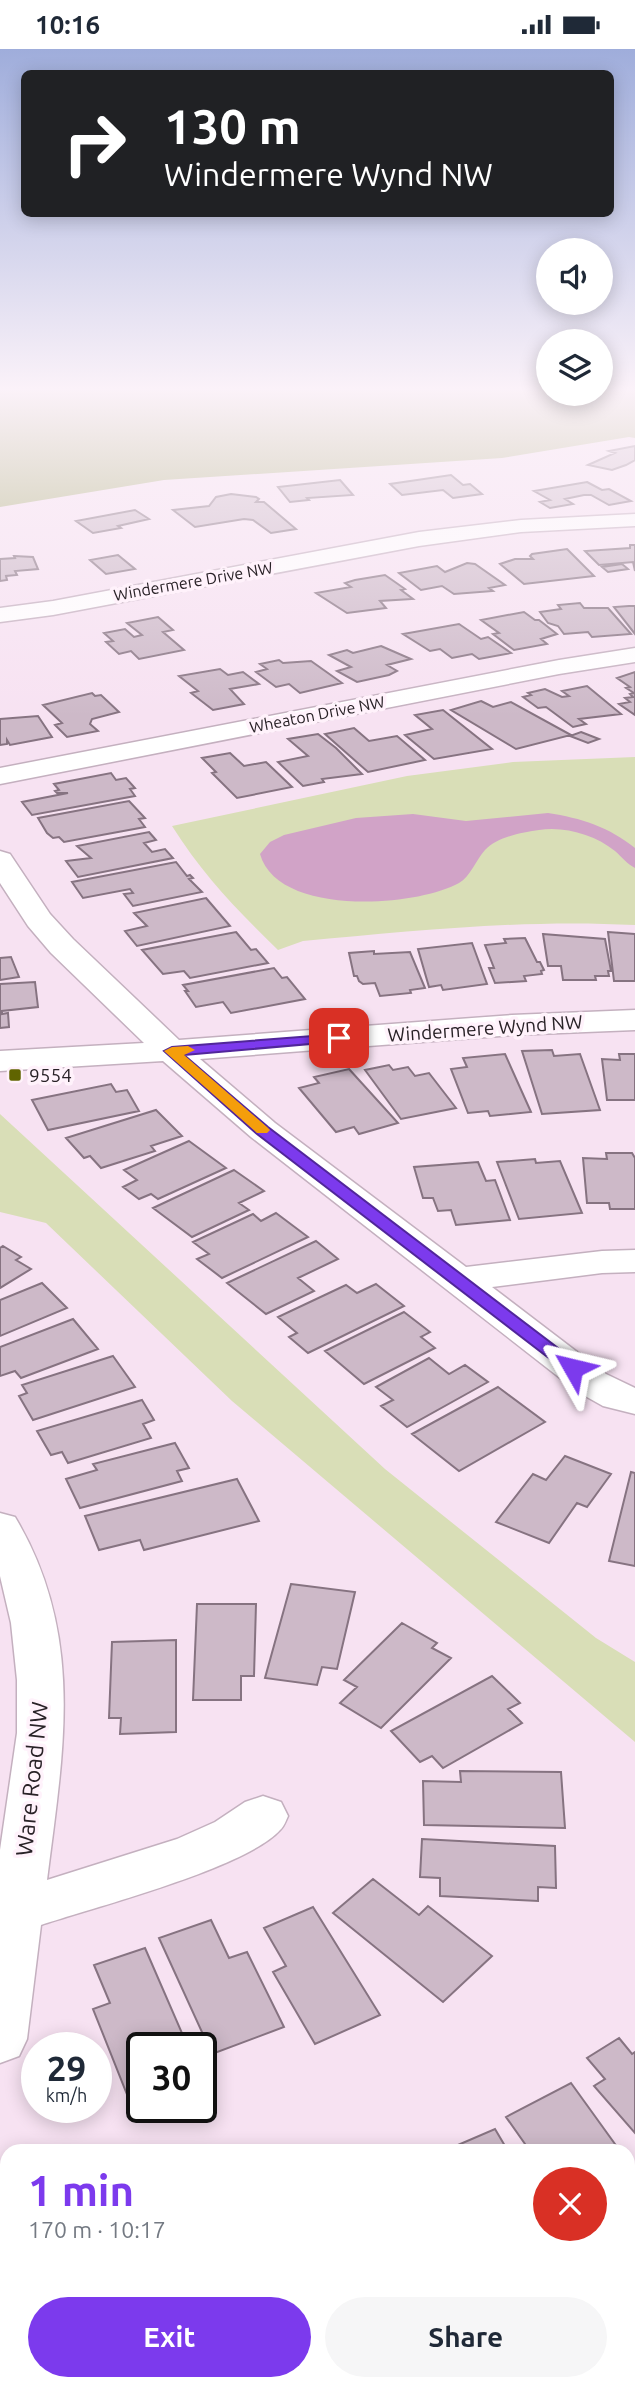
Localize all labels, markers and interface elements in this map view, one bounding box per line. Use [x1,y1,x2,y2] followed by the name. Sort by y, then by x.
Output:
[35,10,100,39] text: 10:16
[49,98,140,189] icon: right
[164,98,301,153] text: 130 m
[164,156,493,192] text: Windermere Wynd NW
[536,238,613,406] map controls
[536,238,613,315] button: sound
[536,329,613,406] button: layers
[112,558,274,604] street label: Windermere Drive NW
[248,692,386,736] street label: Wheaton Drive NW
[309,1008,369,1068] pin
[387,1010,583,1046] street label: Windermere Wynd NW
[320,1019,358,1057] icon: arrive
[29,1064,72,1086] place label: 9554
[7,1067,23,1083] marker: 9554
[536,1331,610,1405] position arrow
[11,1700,52,1857] street label: Ware Road NW
[126,2032,217,2123] speed limit sign: 30
[47,2048,86,2088] text: 29
[46,2085,87,2105] text: km/h
[28,2167,134,2214] text: 1 min
[533,2167,607,2241] button: close
[28,2217,166,2242] text: 170 m · 10:17
[28,2297,311,2377] button: Exit
[325,2297,607,2377] button: Share

